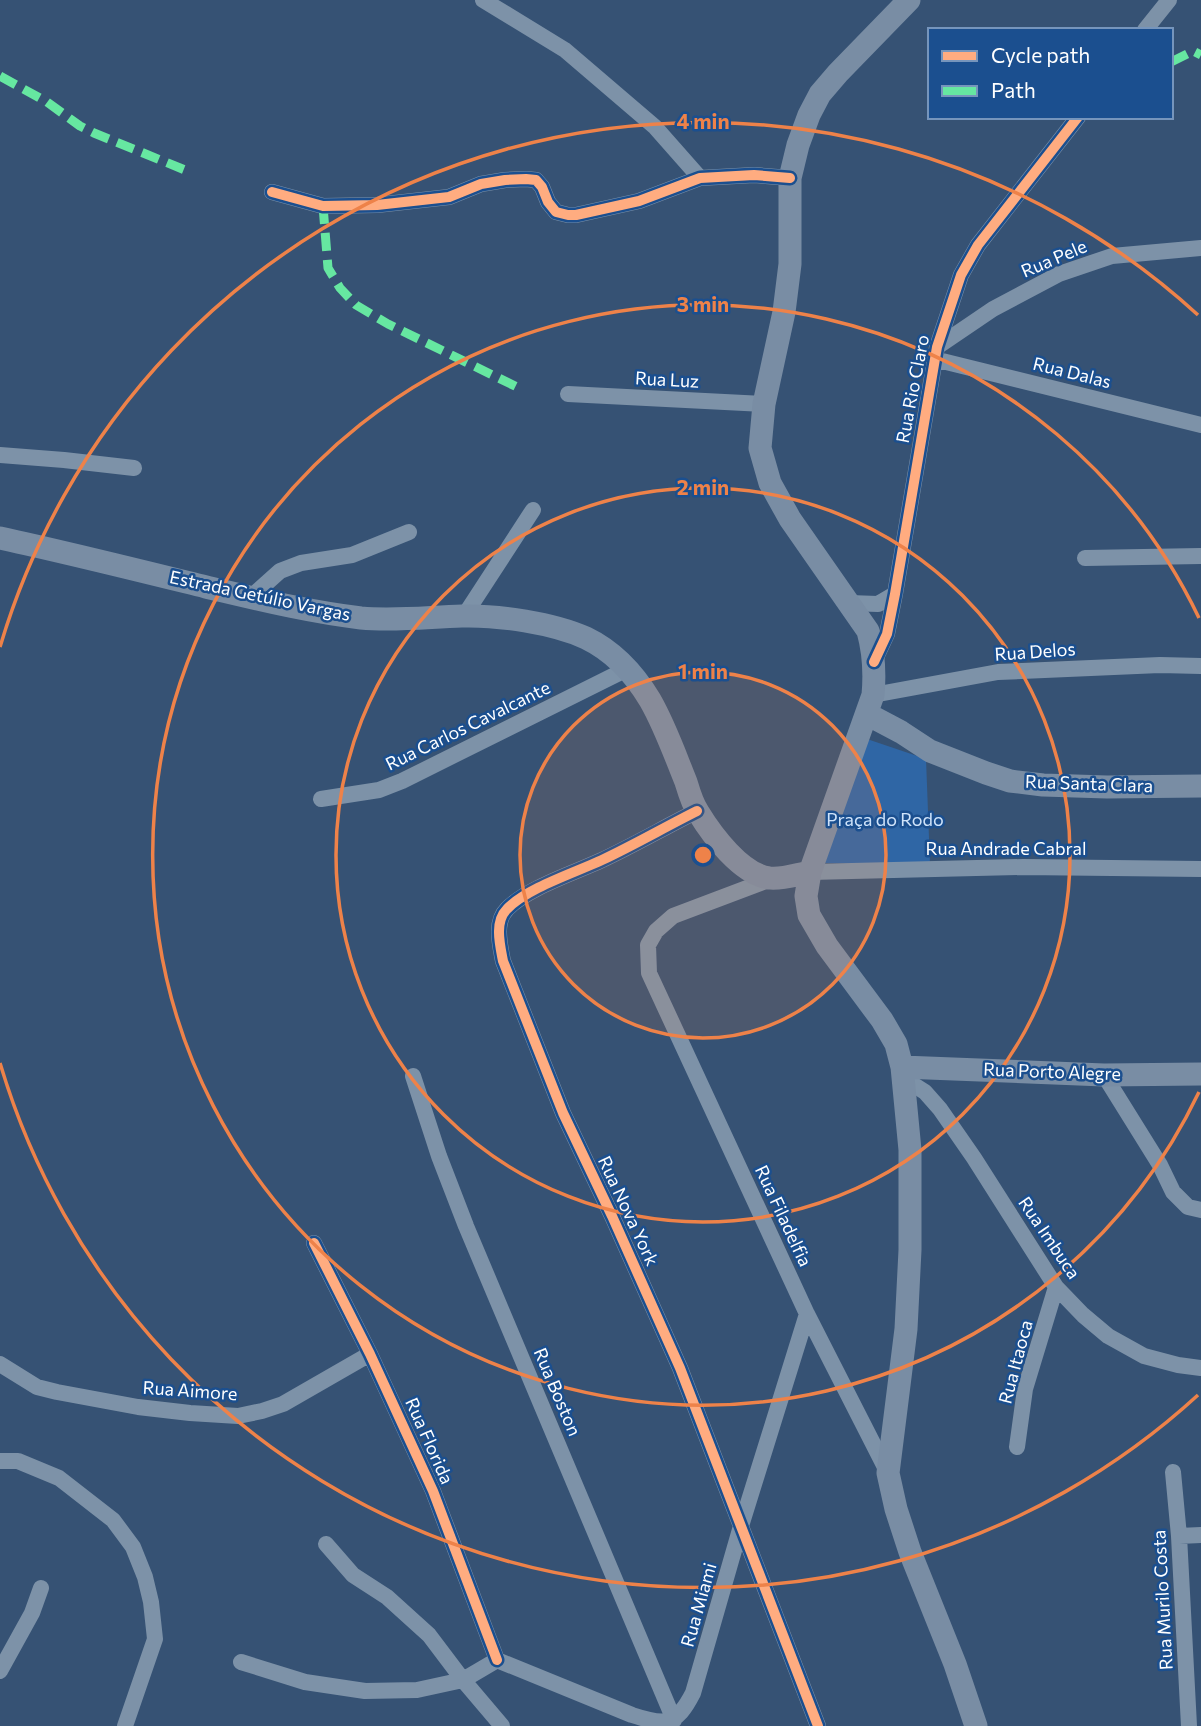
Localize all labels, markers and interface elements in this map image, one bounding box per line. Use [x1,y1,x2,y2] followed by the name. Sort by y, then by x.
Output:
[928,28,1173,119] legend
[991,42,1090,67] text: Cycle path
[991,77,1036,102] text: Path
[676,108,730,133] text: 4 min
[1017,234,1090,282] street label: Rua Pele
[677,291,729,316] text: 3 min
[891,333,933,445] street label: Rua Rio Claro
[1031,352,1114,392] street label: Rua Dalas
[634,366,700,392] street label: Rua Luz
[677,474,729,499] text: 2 min
[168,565,353,625] street label: Estrada Getúlio Vargas
[994,637,1076,665] street label: Rua Delos
[678,658,728,683] text: 1 min
[382,676,554,775] street label: Rua Carlos Cavalcante
[1025,770,1153,796] street label: Rua Santa Clara
[826,808,944,830] park label: Praça do Rodo
[925,837,1087,859] street label: Rua Andrade Cabral
[691,843,715,867] centre of rings
[983,1058,1121,1084] street label: Rua Porto Alegre
[594,1152,664,1269] street label: Rua Nova York
[751,1161,817,1270] street label: Rua Filadelfia
[1014,1192,1085,1283] street label: Rua Imbuca
[993,1317,1037,1406] street label: Rua Itaoca
[530,1344,586,1439] street label: Rua Boston
[142,1376,238,1404] street label: Rua Aimore
[401,1394,459,1487] street label: Rua Florida
[1147,1529,1177,1671] street label: Rua Murilo Costa
[676,1560,721,1649] street label: Rua Miami

